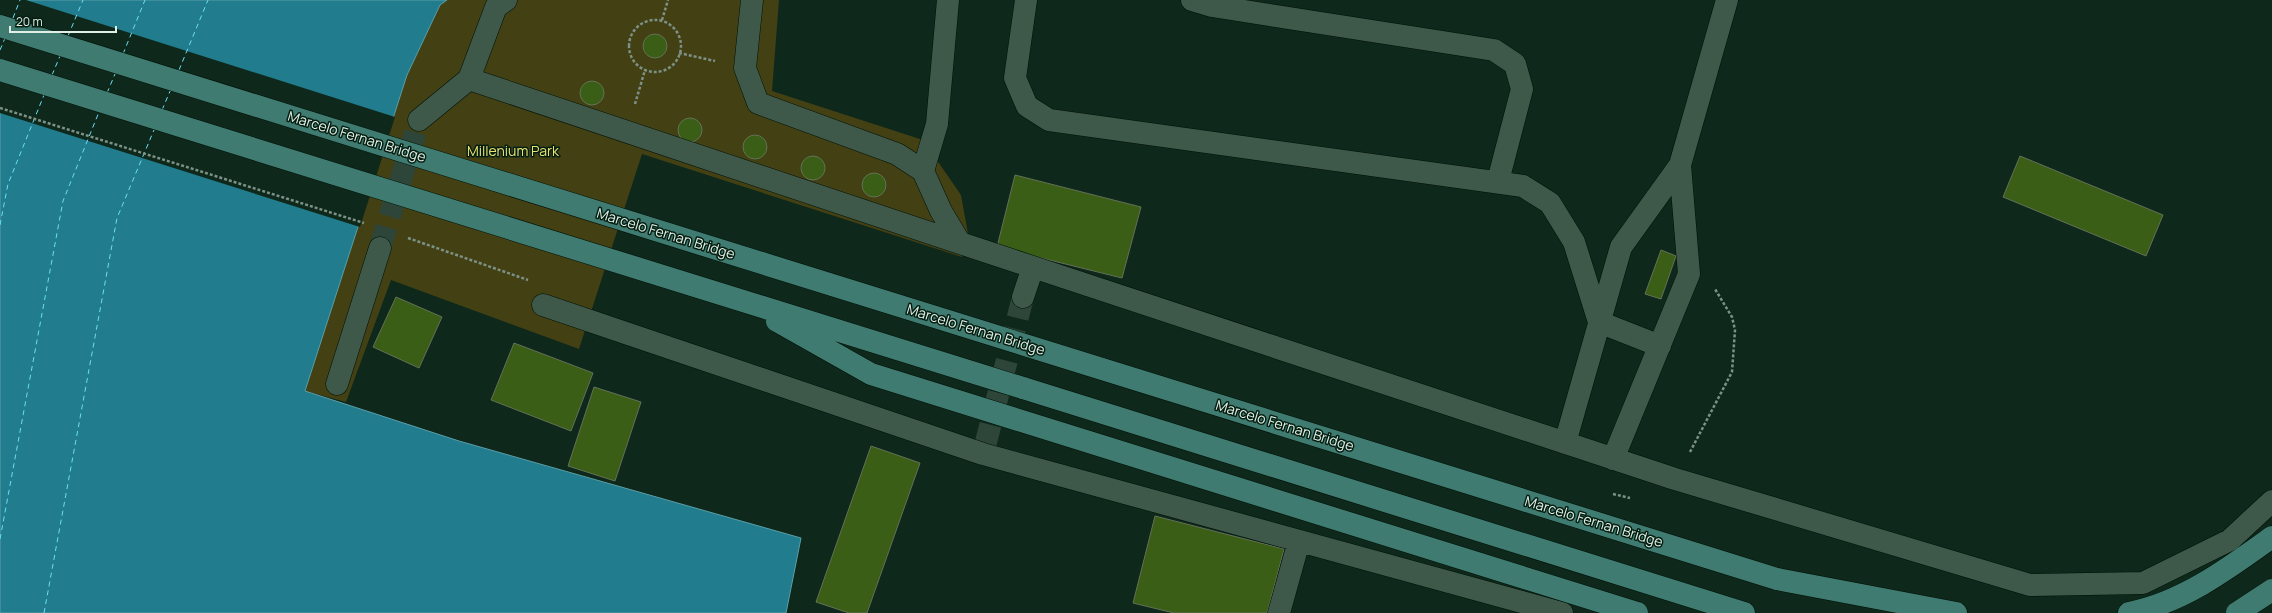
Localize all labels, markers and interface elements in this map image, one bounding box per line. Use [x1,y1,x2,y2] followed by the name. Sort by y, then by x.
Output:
[10,8,116,34] scale bar
[16,13,43,30] text: 20 m
[286,106,428,166] street label: Marcelo Fernan Bridge
[467,141,560,160] park label: Millenium Park
[595,203,737,263] street label: Marcelo Fernan Bridge
[905,299,1047,359] street label: Marcelo Fernan Bridge
[1214,395,1356,455] street label: Marcelo Fernan Bridge
[1523,491,1665,551] street label: Marcelo Fernan Bridge

